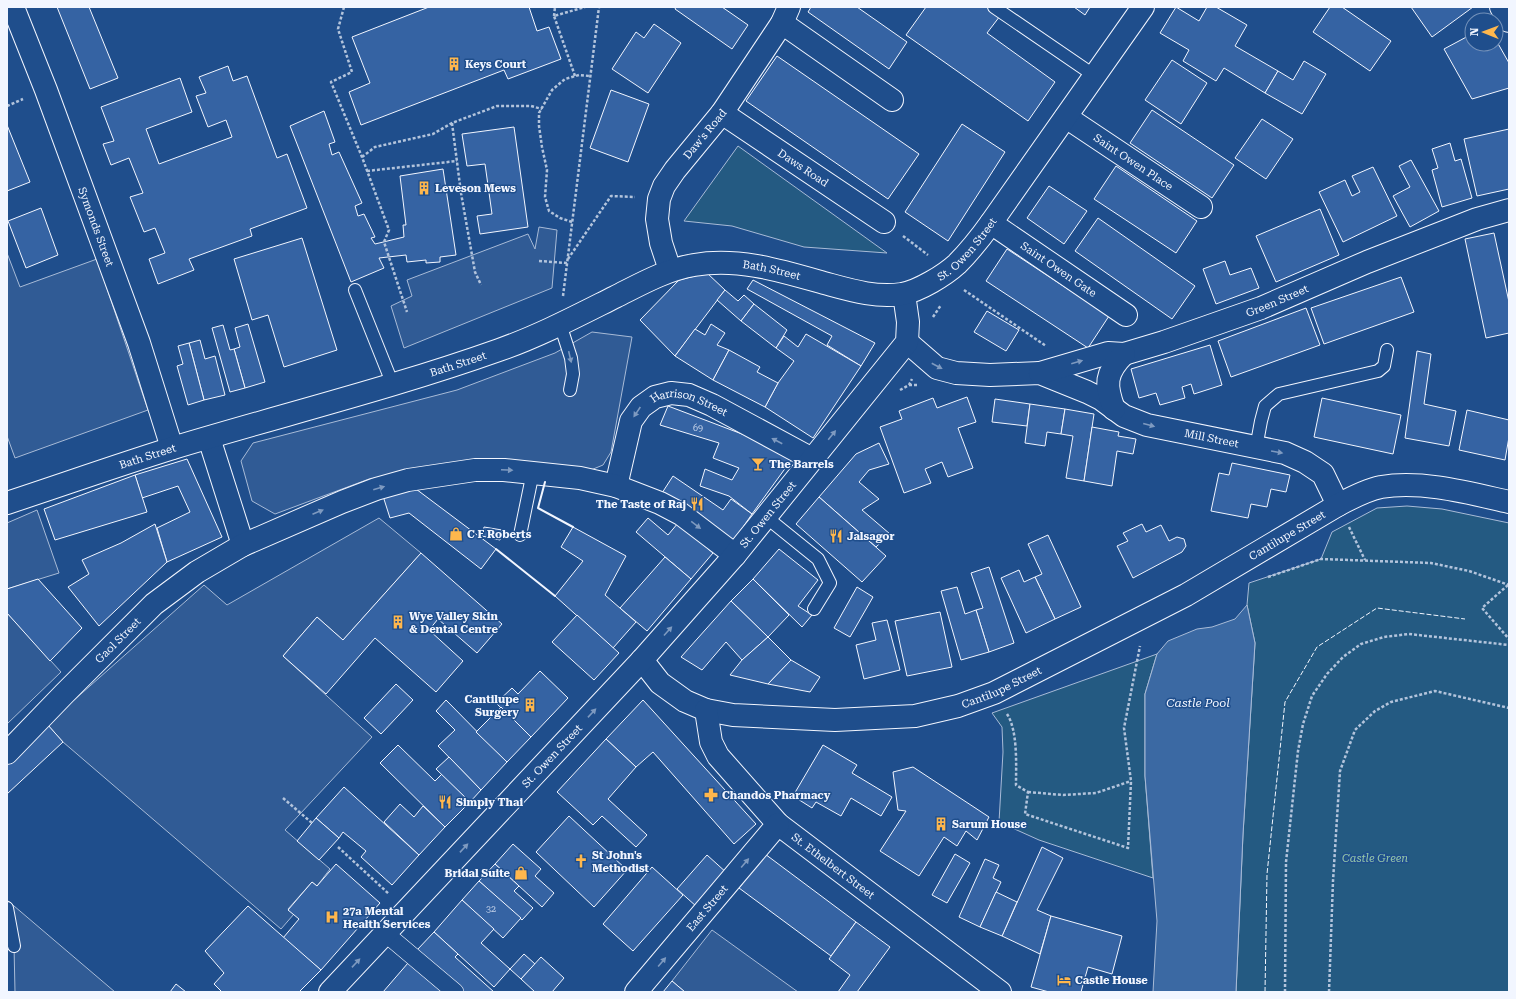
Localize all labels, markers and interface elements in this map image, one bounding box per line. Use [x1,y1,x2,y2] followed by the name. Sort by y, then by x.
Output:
[1464,12,1504,52] north arrow
[1468,27,1481,36] text: N
[446,56,462,72] building icon: Keys Court
[465,58,527,71] place label: Keys Court
[681,107,730,162] street label: Daw's Road
[1091,131,1175,193] street label: Saint Owen Place
[775,146,831,190] street label: Daws Road
[416,180,432,196] building icon: Leveson Mews
[435,182,516,195] place label: Leveson Mews
[75,185,116,269] street label: Symonds Street
[935,215,1000,284] street label: St. Owen Street
[1018,239,1099,300] street label: Saint Owen Gate
[742,258,802,283] street label: Bath Street
[1244,282,1310,320] street label: Green Street
[428,349,488,380] street label: Bath Street
[567,350,573,363] one-way arrow
[1071,359,1083,365] one-way arrow
[931,363,943,370] one-way arrow
[648,387,730,419] street label: Harrison Street
[634,406,641,418] one-way arrow
[693,423,703,433] house number: 69
[1143,423,1156,429] one-way arrow
[1183,427,1240,450] street label: Mill Street
[827,429,836,440] one-way arrow
[771,437,783,444] one-way arrow
[118,442,177,472] street label: Bath Street
[1270,449,1283,455] one-way arrow
[750,456,766,472] bar icon: The Barrels
[769,458,834,471] place label: The Barrels
[501,467,513,474] one-way arrow
[737,479,799,551] street label: St. Owen Street
[373,485,385,491] one-way arrow
[689,496,705,512] restaurant icon: The Taste of Raj
[596,498,686,511] place label: The Taste of Raj
[1247,508,1328,563] street label: Cantilupe Street
[313,509,324,515] one-way arrow
[691,521,701,529] one-way arrow
[448,526,464,542] shop icon: C F Roberts
[467,528,532,541] place label: C F Roberts
[828,528,844,544] restaurant icon: Jalsagor
[847,530,894,543] place label: Jalsagor
[409,610,498,636] place label: Wye Valley Skin & Dental Centre
[390,614,406,630] building icon: Wye Valley Skin & Dental Centre
[93,615,144,666] street label: Gaol Street
[663,626,672,636] one-way arrow
[960,664,1044,711] street label: Cantilupe Street
[465,693,520,719] place label: Cantilupe Surgery
[1166,696,1230,710] water label: Castle Pool
[522,697,538,713] building icon: Cantilupe Surgery
[587,708,597,718] one-way arrow
[519,722,585,791] street label: St. Owen Street
[703,787,719,803] pharmacy icon: Chandos Pharmacy
[722,789,831,802] place label: Chandos Pharmacy
[437,794,453,810] restaurant icon: Simply Thai
[456,796,523,809] place label: Simply Thai
[933,816,949,832] building icon: Sarum House
[952,818,1027,831] place label: Sarum House
[789,831,877,902] street label: St. Ethelbert Street
[460,843,469,853] one-way arrow
[592,849,650,875] place label: St John's Methodist
[1342,852,1408,865] park label: Castle Green
[573,853,589,869] church icon: St John's Methodist
[741,857,750,868] one-way arrow
[513,865,529,881] shop icon: Bridal Suite
[445,867,511,880] place label: Bridal Suite
[684,882,731,934] street label: East Street
[486,904,496,914] house number: 32
[343,905,431,931] place label: 27a Mental Health Services
[324,909,340,925] hospital icon: 27a Mental Health Services
[657,957,666,968] one-way arrow
[352,958,361,969] one-way arrow
[1056,972,1072,988] hotel icon: Castle House
[1075,974,1148,987] place label: Castle House

